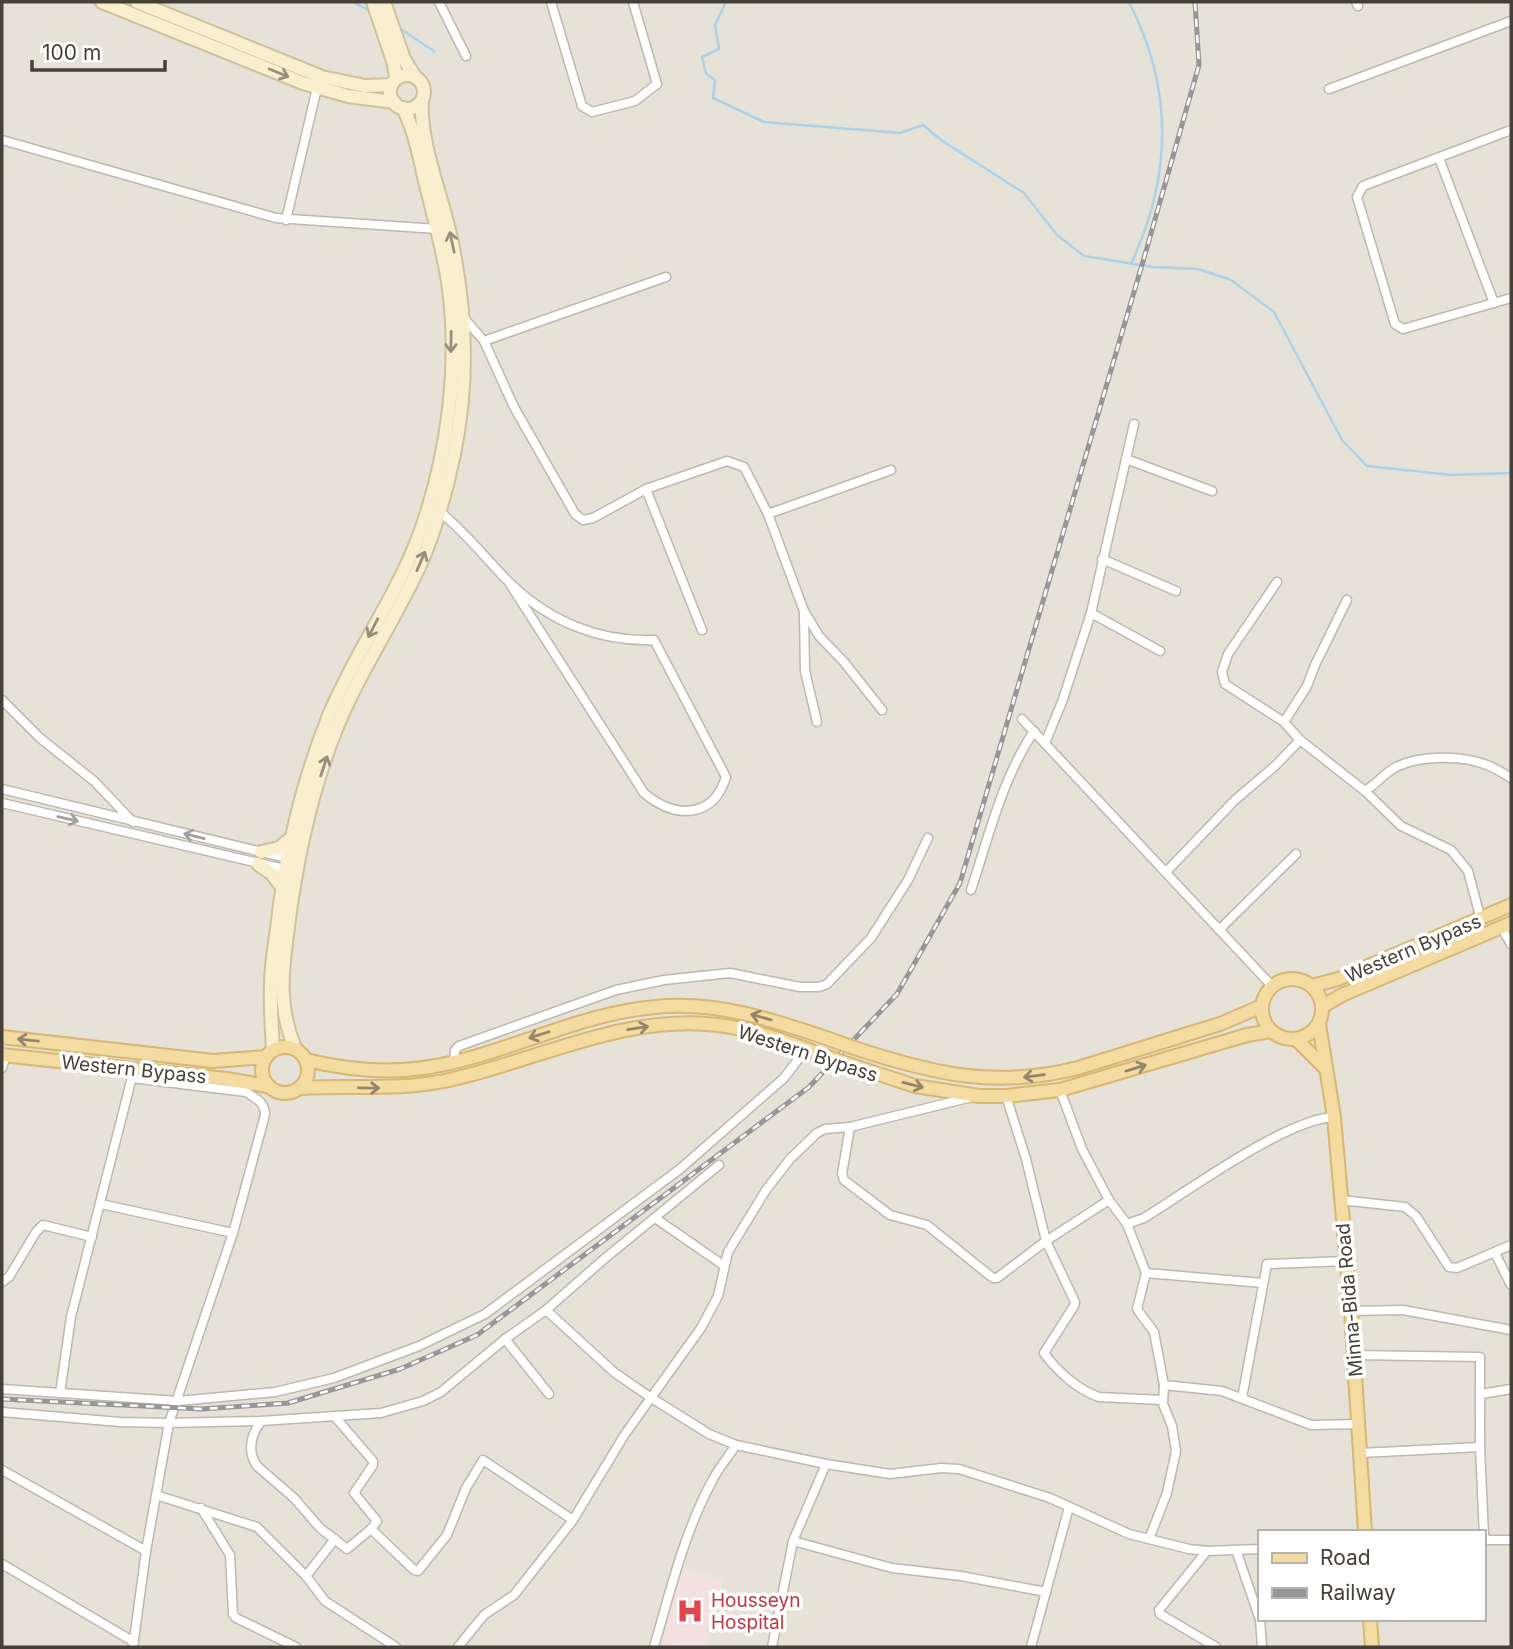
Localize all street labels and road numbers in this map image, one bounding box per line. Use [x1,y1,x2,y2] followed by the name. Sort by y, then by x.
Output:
[1342,909,1485,988] street label: Western Bypass
[735,1020,881,1087] street label: Western Bypass
[60,1050,208,1089] street label: Western Bypass
[1331,1222,1368,1378] street label: Minna-Bida Road

